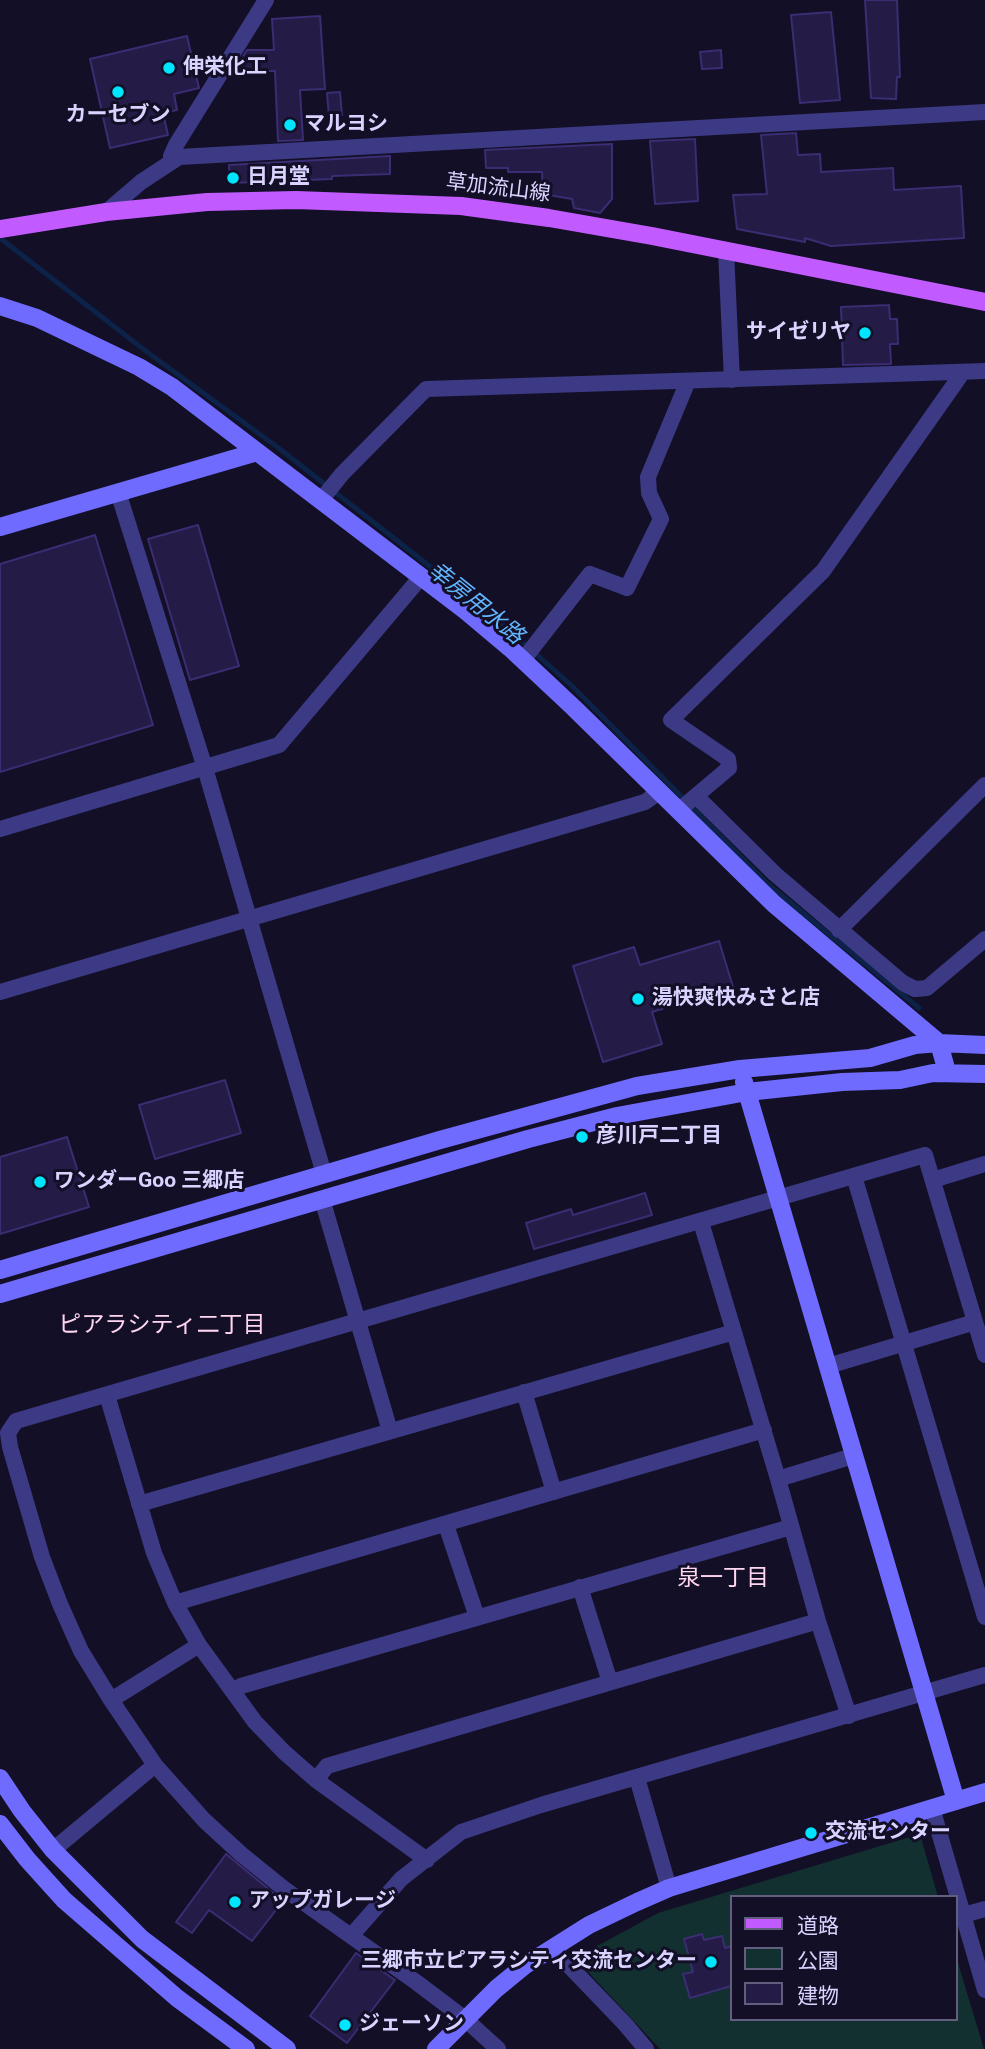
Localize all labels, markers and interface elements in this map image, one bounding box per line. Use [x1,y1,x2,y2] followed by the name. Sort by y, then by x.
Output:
[183,55,267,81] place label: 伸栄化工
[161,60,177,76] marker: 伸栄化工
[110,84,126,100] marker: カーセブン
[66,103,170,129] place label: カーセブン
[304,112,388,138] place label: マルヨシ
[282,117,298,133] marker: マルヨシ
[247,165,310,191] place label: 日月堂
[225,170,241,186] marker: 日月堂
[444,170,552,208] street label: 草加流山線
[746,320,851,346] place label: サイゼリヤ
[857,325,873,341] marker: サイゼリヤ
[422,557,528,651] water label: 幸房用水路
[652,986,820,1012] place label: 湯快爽快みさと店
[630,991,646,1007] marker: 湯快爽快みさと店
[596,1124,722,1150] place label: 彦川戸二丁目
[574,1129,590,1145] marker: 彦川戸二丁目
[54,1169,244,1195] place label: ワンダーGoo 三郷店
[32,1174,48,1190] marker: ワンダーGoo 三郷店
[59,1312,265,1340] district label: ピアラシティ二丁目
[677,1565,769,1593] district label: 泉一丁目
[825,1820,951,1846] place label: 交流センター
[803,1825,819,1841] marker: 交流センター
[249,1889,396,1915] place label: アップガレージ
[227,1894,243,1910] marker: アップガレージ
[730,1895,957,2021] legend
[797,1914,839,1938] text: 道路
[361,1949,697,1975] place label: 三郷市立ピアラシティ交流センター
[797,1949,839,1973] text: 公園
[703,1954,719,1970] marker: 三郷市立ピアラシティ交流センター
[797,1984,839,2008] text: 建物
[359,2012,464,2038] place label: ジェーソン
[337,2017,353,2033] marker: ジェーソン

